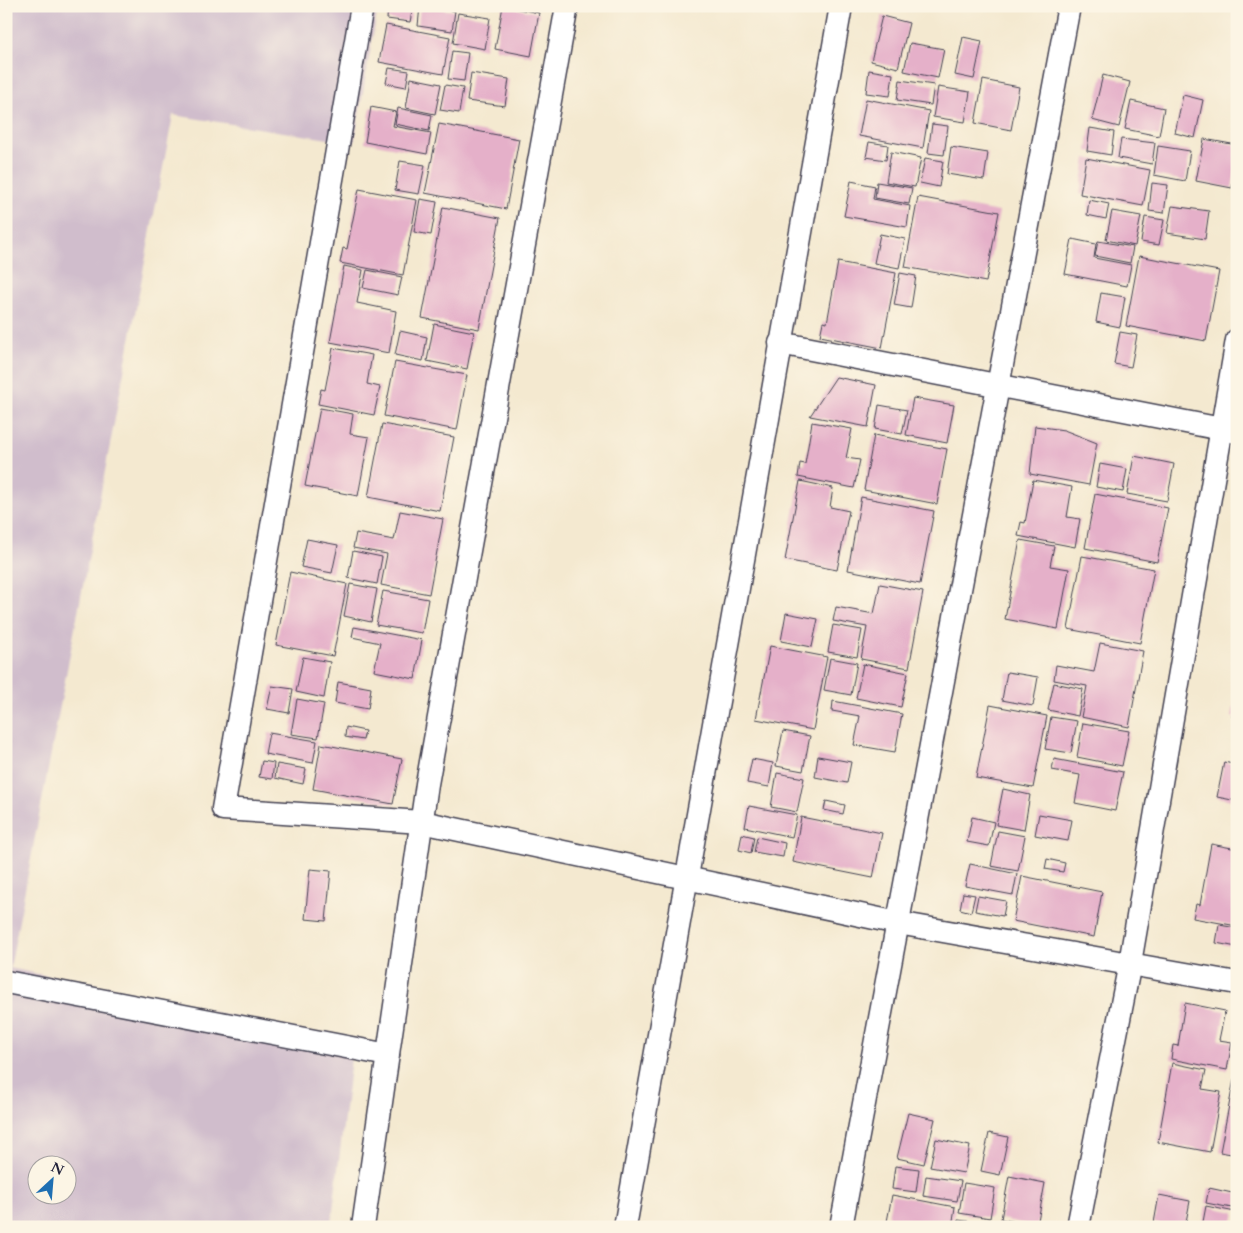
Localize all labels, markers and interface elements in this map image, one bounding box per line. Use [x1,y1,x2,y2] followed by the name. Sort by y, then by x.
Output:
[28,1156,78,1206] north arrow
[48,1158,67,1180] text: N

